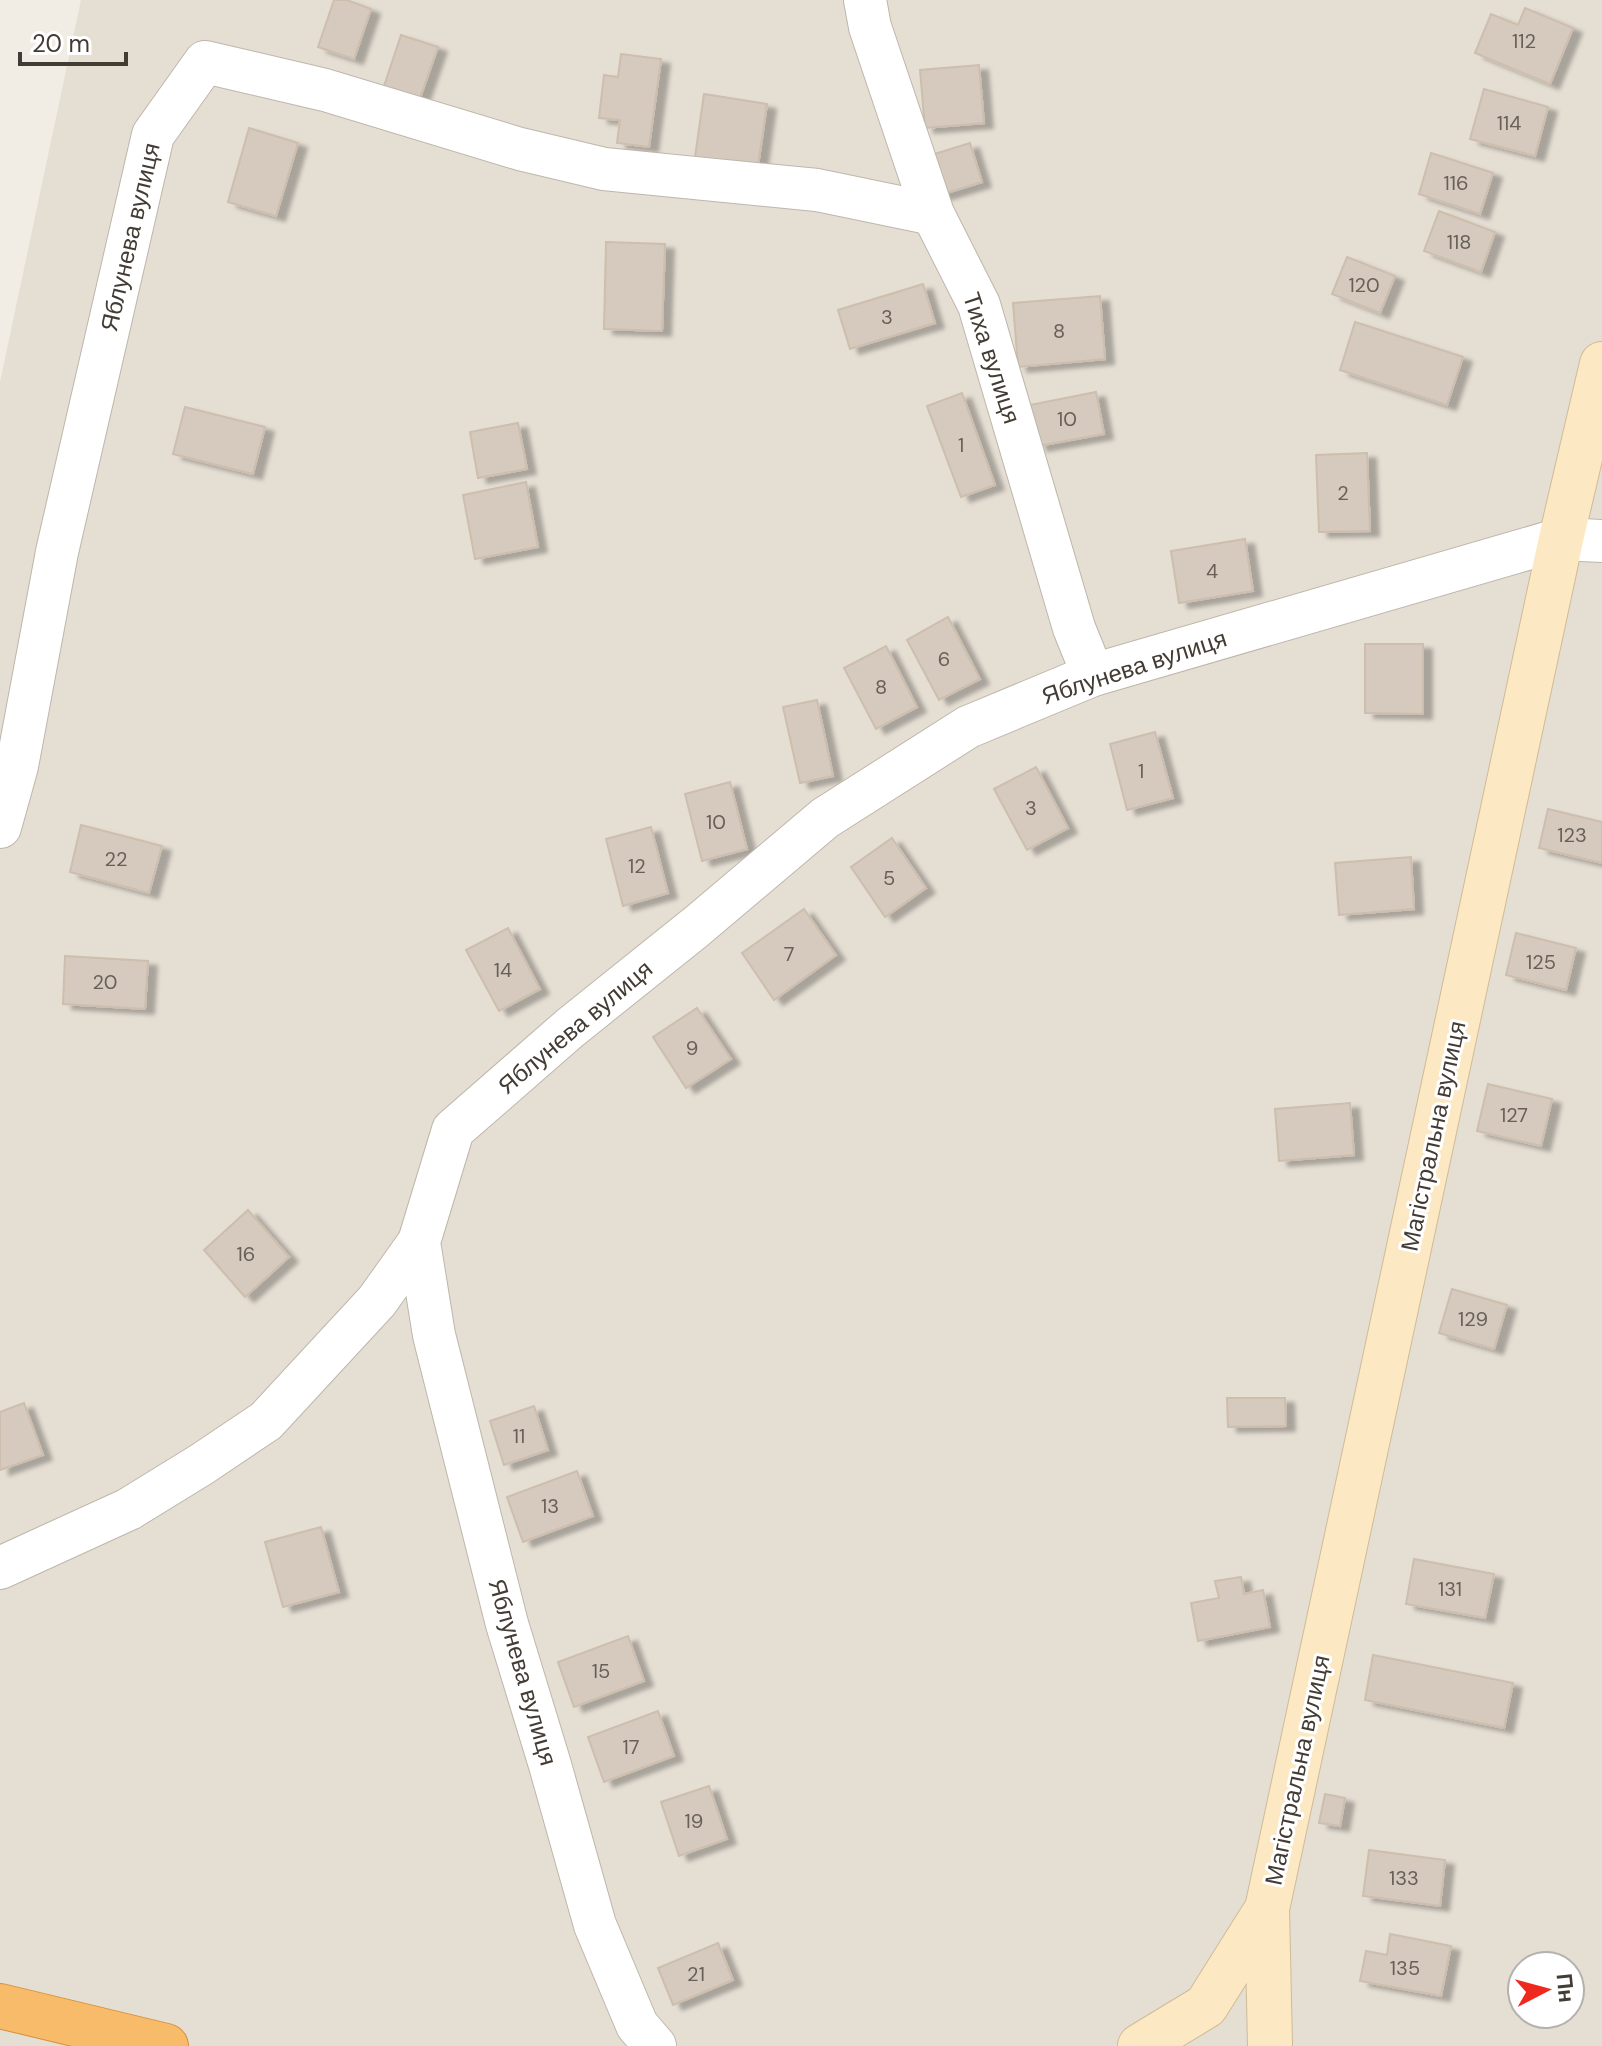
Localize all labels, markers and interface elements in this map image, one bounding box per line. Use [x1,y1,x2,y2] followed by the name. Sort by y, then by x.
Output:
[20,16,126,66] scale bar
[32,28,90,59] text: 20 m
[1512,28,1536,54] house number: 112
[1497,110,1521,136] house number: 114
[93,140,167,334] street label: Яблунева вулиця
[1443,170,1469,196] house number: 116
[1447,229,1471,255] house number: 118
[1348,272,1380,298] house number: 120
[956,288,1028,428] street label: Тиха вулиця
[881,304,893,330] house number: 3
[1053,318,1065,344] house number: 8
[1057,406,1077,432] house number: 10
[958,432,964,458] house number: 1
[1337,480,1349,506] house number: 2
[1206,558,1218,584] house number: 4
[1038,622,1230,712] street label: Яблунева вулиця
[938,646,950,672] house number: 6
[875,674,887,700] house number: 8
[1138,758,1144,784] house number: 1
[1025,795,1037,821] house number: 3
[706,809,726,835] house number: 10
[1557,822,1587,848] house number: 123
[104,846,128,872] house number: 22
[628,853,646,879] house number: 12
[883,865,895,891] house number: 5
[784,941,794,967] house number: 7
[1526,949,1556,975] house number: 125
[491,953,659,1101] street label: Яблунева вулиця
[494,957,512,983] house number: 14
[93,969,118,995] house number: 20
[1393,1018,1473,1254] street label: Магістральна вулиця
[686,1035,698,1061] house number: 9
[1500,1102,1528,1128] house number: 127
[237,1241,255,1267] house number: 16
[1458,1306,1488,1332] house number: 129
[513,1423,525,1449] house number: 11
[541,1493,559,1519] house number: 13
[482,1575,564,1769] street label: Яблунева вулиця
[1438,1576,1462,1602] house number: 131
[1257,1652,1337,1888] street label: Магістральна вулиця
[592,1658,610,1684] house number: 15
[623,1734,639,1760] house number: 17
[685,1808,703,1834] house number: 19
[1389,1865,1419,1891] house number: 133
[1506,1950,1586,2030] north arrow
[1390,1955,1420,1981] house number: 135
[687,1961,705,1987] house number: 21
[1549,1972,1581,2004] text: Пн

